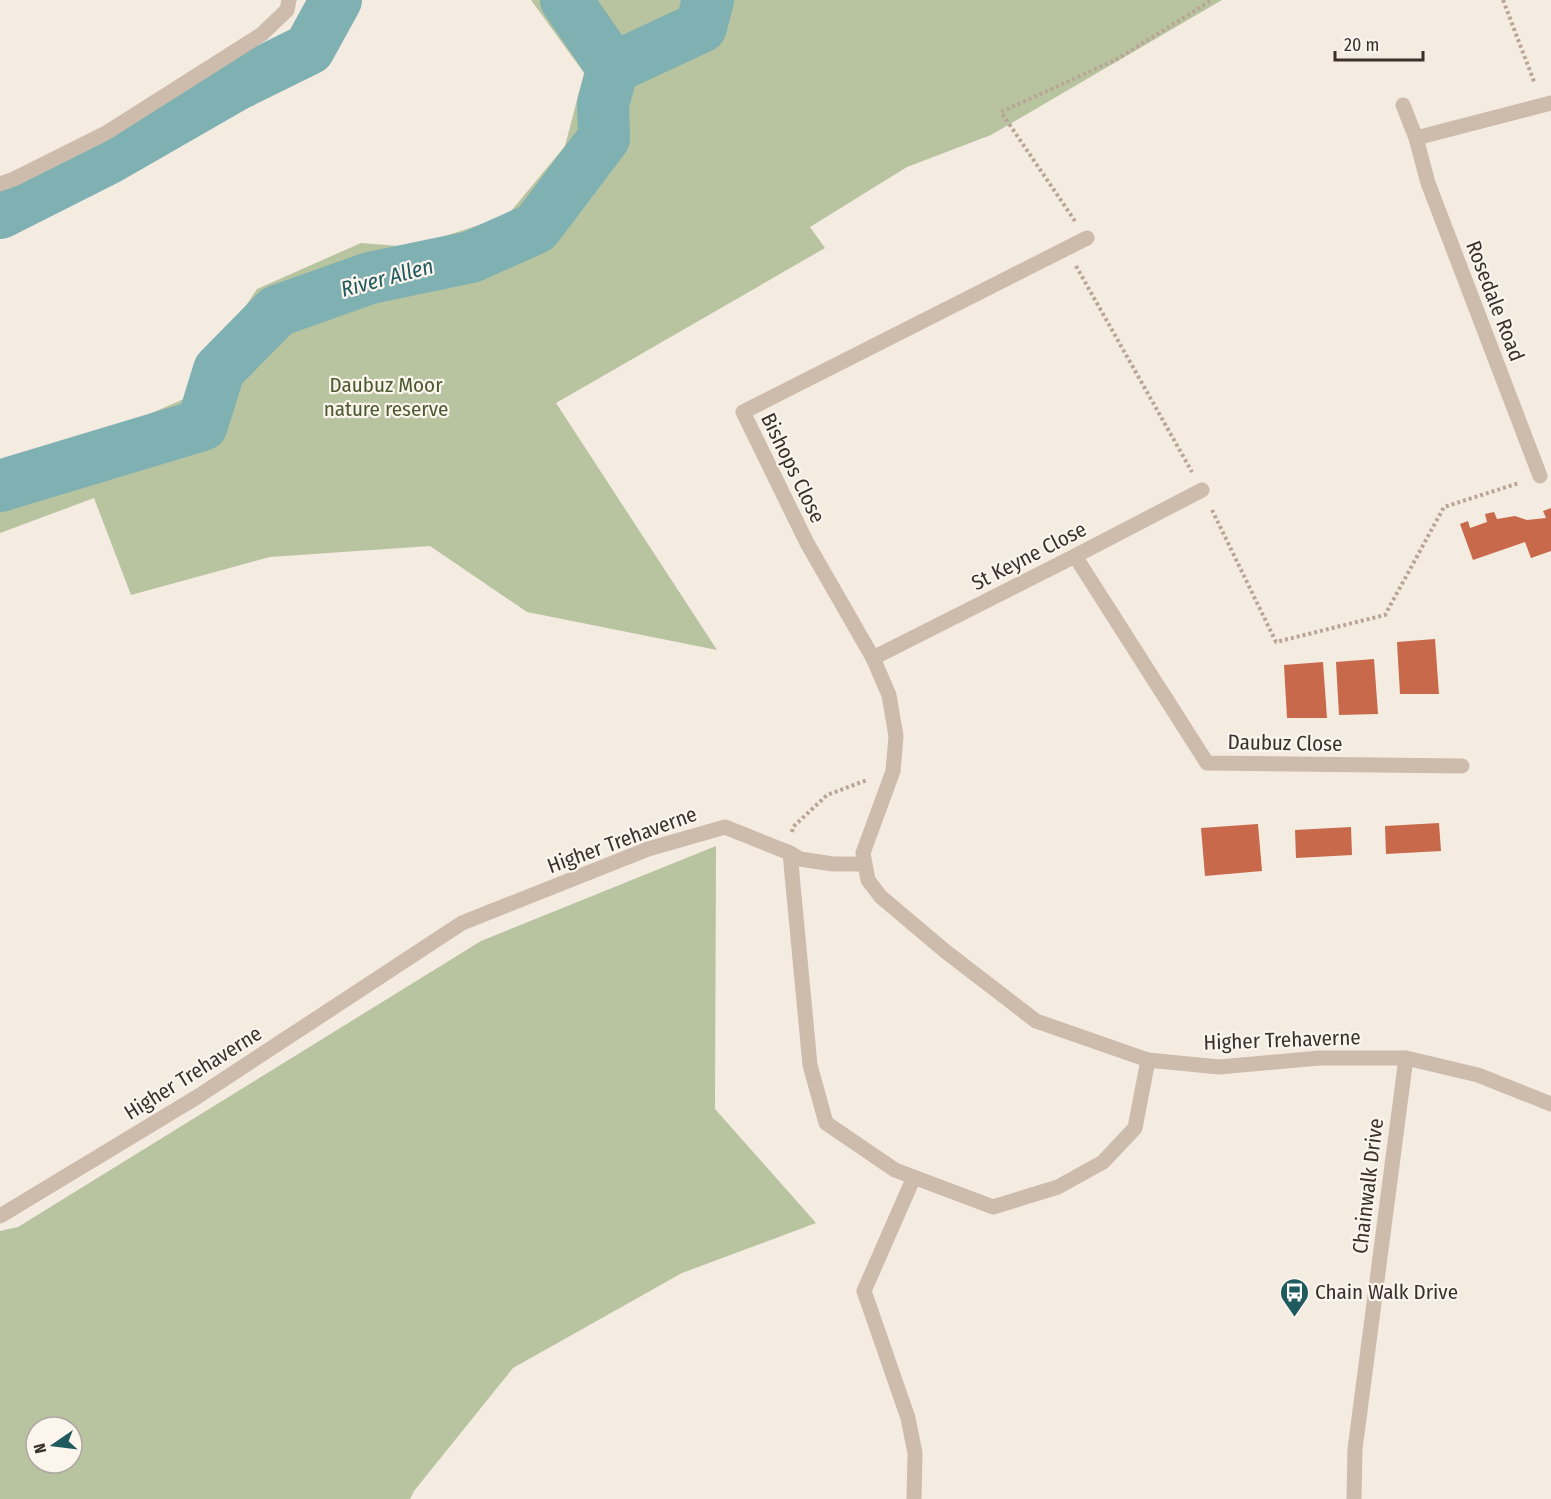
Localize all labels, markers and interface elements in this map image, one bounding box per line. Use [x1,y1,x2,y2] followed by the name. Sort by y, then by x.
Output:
[1335,24,1424,62] scale bar
[1344,34,1379,56] text: 20 m
[1460,237,1530,365] street label: Rosedale Road
[338,252,437,303] water label: River Allen
[324,372,448,422] park label: Daubuz Moor nature reserve
[755,409,831,527] street label: Bishops Close
[967,516,1091,596] street label: St Keyne Close
[1227,729,1343,757] street label: Daubuz Close
[544,801,700,879] street label: Higher Trehaverne
[119,1020,267,1126] street label: Higher Trehaverne
[1203,1024,1361,1056] street label: Higher Trehaverne
[1347,1117,1389,1255] street label: Chainwalk Drive
[1278,1276,1310,1318] bus stop icon: Chain Walk Drive
[1315,1279,1458,1305] place label: Chain Walk Drive
[24,1415,84,1475] north arrow
[30,1442,50,1455] text: N

